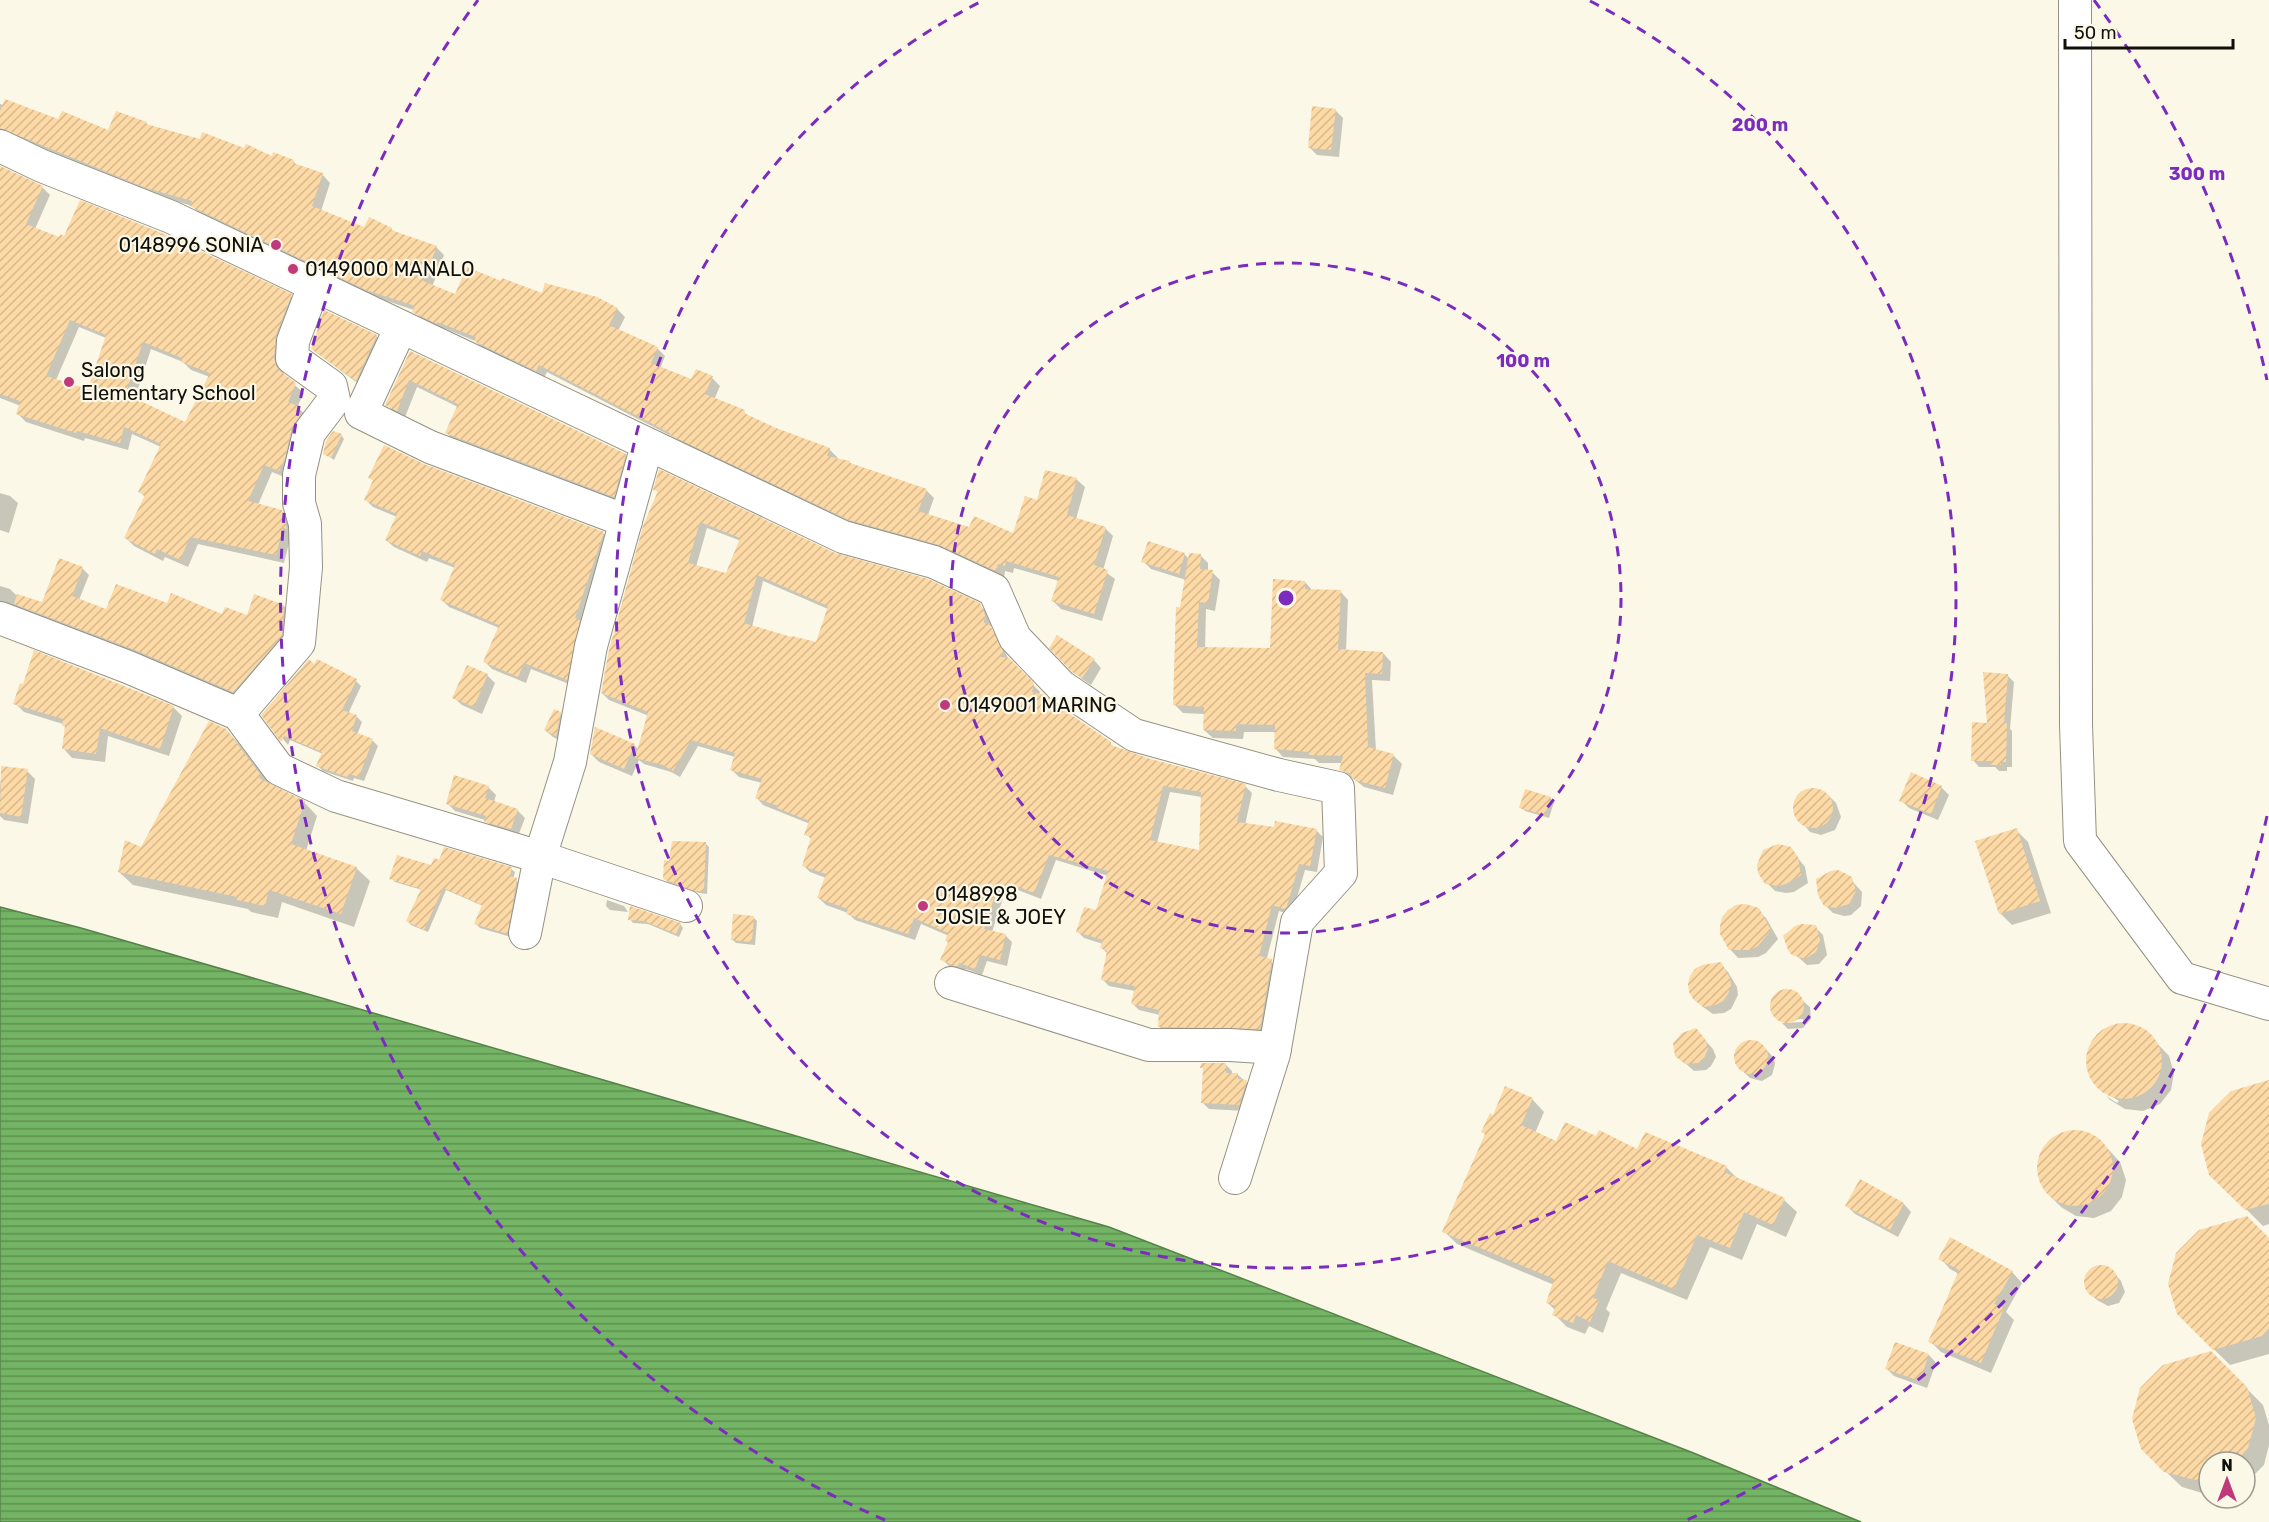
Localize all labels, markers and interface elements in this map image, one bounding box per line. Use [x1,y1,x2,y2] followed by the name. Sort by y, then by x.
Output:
[2065,12,2233,50] scale bar
[2074,22,2117,44] text: 50 m
[1732,114,1788,136] text: 200 m
[2169,163,2225,185] text: 300 m
[118,233,264,257] place label: 0148996 SONIA
[269,238,283,252] marker: 0148996 SONIA
[305,257,475,281] place label: 0149000 MANALO
[286,262,300,276] marker: 0149000 MANALO
[1496,350,1550,372] text: 100 m
[81,358,256,405] place label: Salong Elementary School
[62,375,76,389] marker: Salong Elementary School
[1276,588,1296,608] centre of rings
[957,693,1117,717] place label: 0149001 MARING
[938,698,952,712] marker: 0149001 MARING
[935,882,1066,929] place label: 0148998 JOSIE & JOEY
[916,899,930,913] marker: 0148998 JOSIE & JOEY
[2197,1450,2257,1510] north arrow
[2221,1456,2233,1475] text: N

